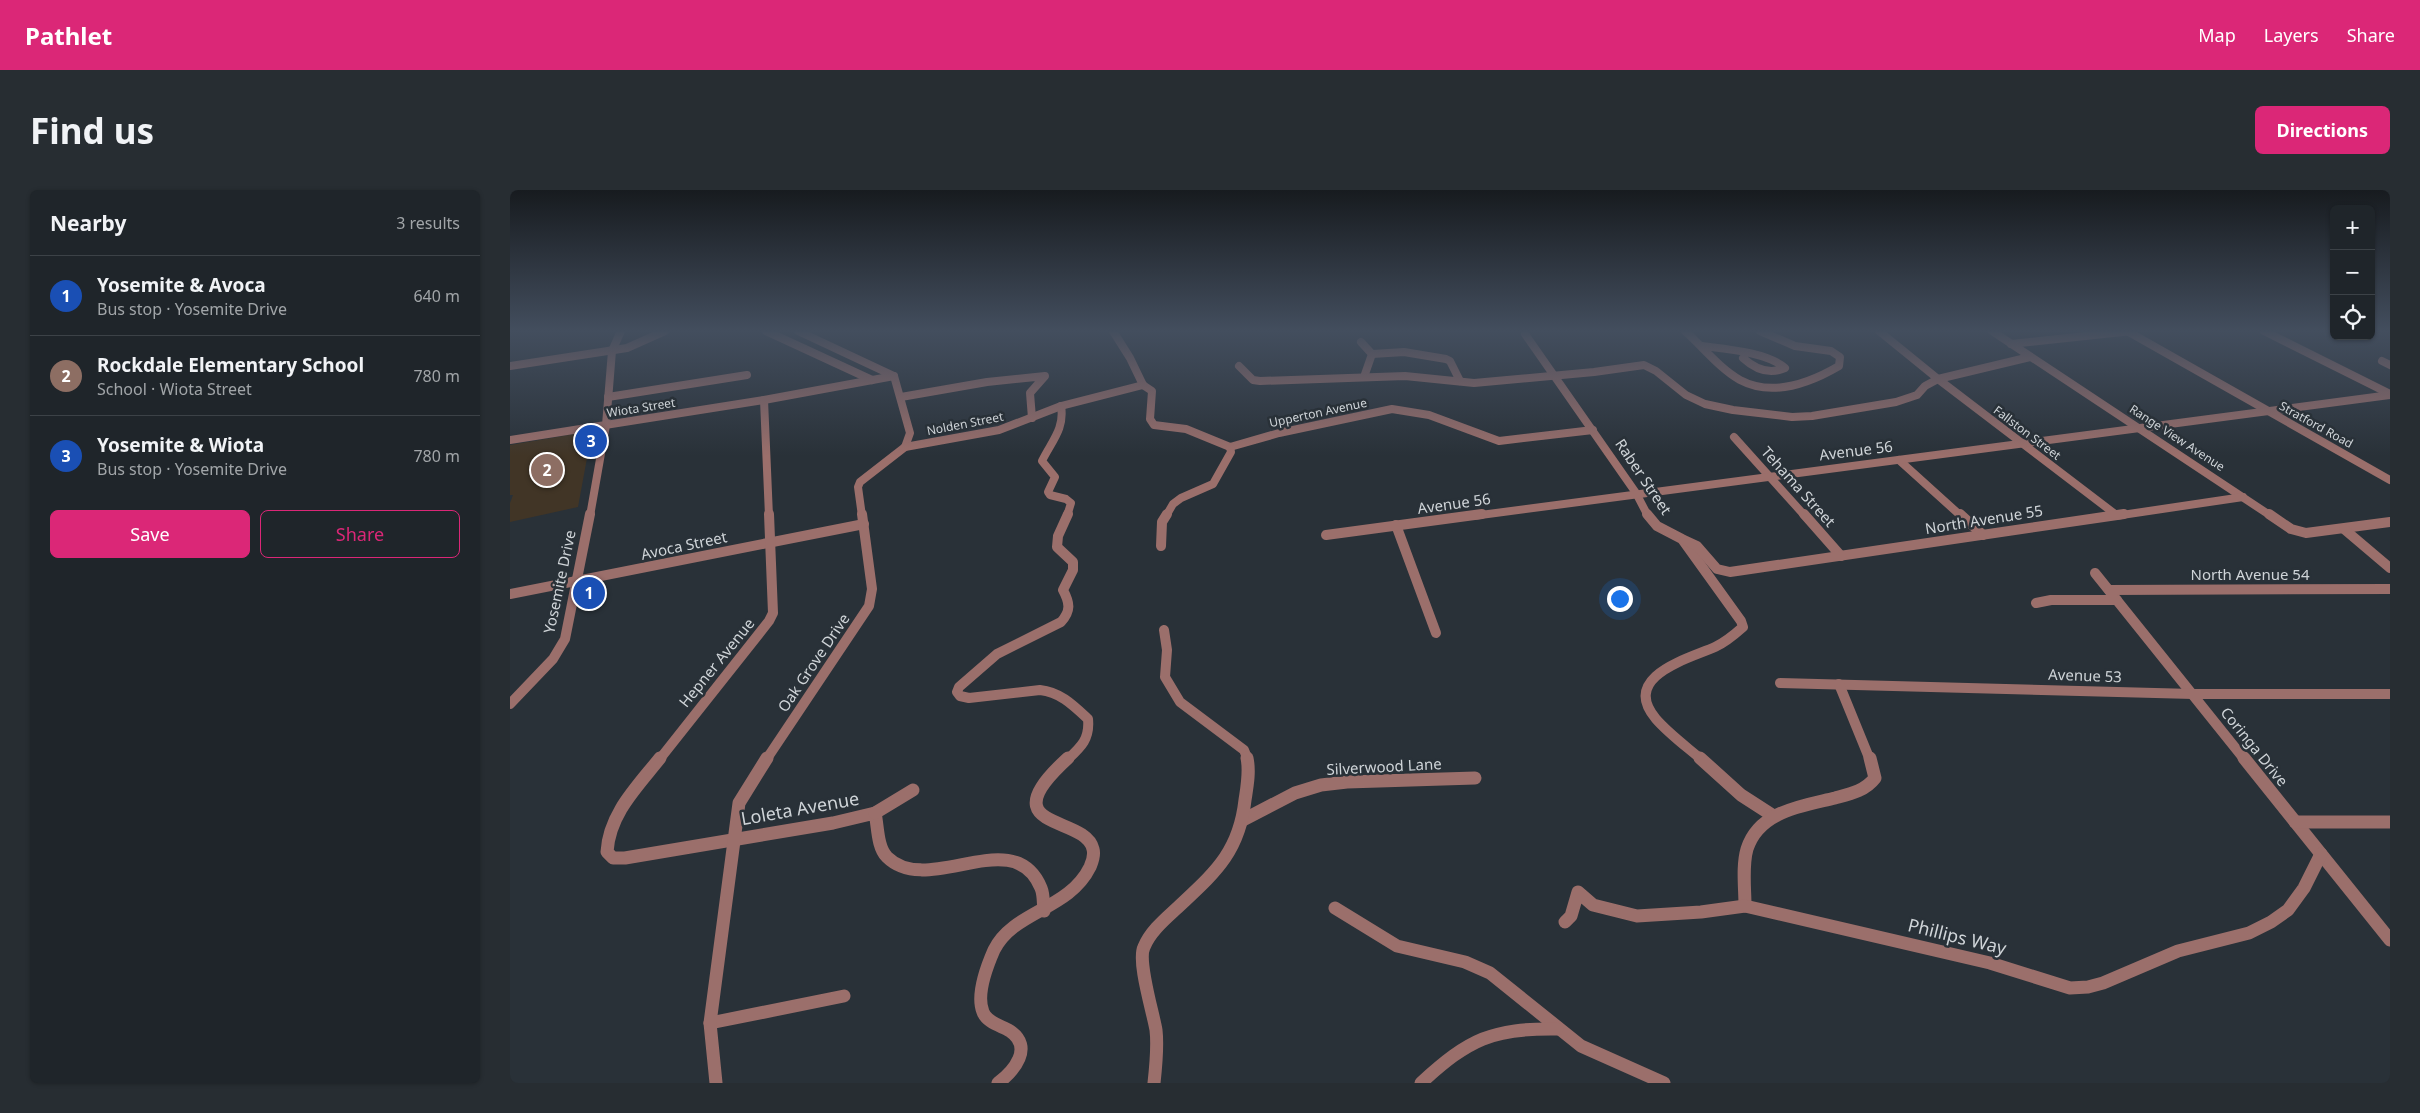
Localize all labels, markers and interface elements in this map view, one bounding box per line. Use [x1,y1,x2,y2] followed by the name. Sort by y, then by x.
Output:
[25,19,112,52] text: Pathlet
[2198,23,2236,47] text: Map
[2264,23,2319,47] text: Layers
[2347,23,2395,47] text: Share
[2255,106,2390,154] button: Directions
[30,107,154,154] text: Find us
[2330,205,2375,340] map controls
[2330,205,2375,250] button: +
[50,209,126,237] text: Nearby
[396,212,460,234] text: 3 results
[2330,250,2375,295] button: −
[97,272,266,298] text: Yosemite & Avoca
[61,285,71,307] text: 1
[413,285,460,307] text: 640 m
[2330,295,2375,340] button: locate
[97,298,287,320] text: Bus stop · Yosemite Drive
[97,352,364,378] text: Rockdale Elementary School
[61,365,71,387] text: 2
[413,365,460,387] text: 780 m
[97,378,252,400] text: School · Wiota Street
[605,394,677,421] street label: Wiota Street
[1267,394,1369,431] street label: Upperton Avenue
[2276,397,2356,452] street label: Stratford Road
[2126,400,2228,475] street label: Range View Avenue
[1990,402,2065,464] street label: Fallston Street
[925,408,1005,439] street label: Nolden Street
[575,422,607,460] pin: 3
[97,432,264,458] text: Yosemite & Wiota
[1611,435,1677,519] street label: Raber Street
[1818,436,1894,464] street label: Avenue 56
[1757,442,1841,531] street label: Tehama Street
[61,445,71,467] text: 3
[413,445,460,467] text: 780 m
[531,451,563,489] pin: 2
[97,458,287,480] text: Bus stop · Yosemite Drive
[1416,488,1492,518] street label: Avenue 56
[1924,500,2044,538] street label: North Avenue 55
[50,510,250,558] button: Save
[260,510,460,558] button: Share
[639,526,729,564] street label: Avoca Street
[538,528,580,635] street label: Yosemite Drive
[2191,564,2310,584] street label: North Avenue 54
[573,574,605,612] pin: 1
[1607,586,1633,612] your location
[773,609,854,716] street label: Oak Grove Drive
[674,614,758,711] street label: Hepner Avenue
[2048,664,2122,686] street label: Avenue 53
[2217,703,2293,790] street label: Coringa Drive
[1326,753,1442,779] street label: Silverwood Lane
[739,786,861,830] street label: Loleta Avenue
[1906,912,2010,960] street label: Phillips Way

